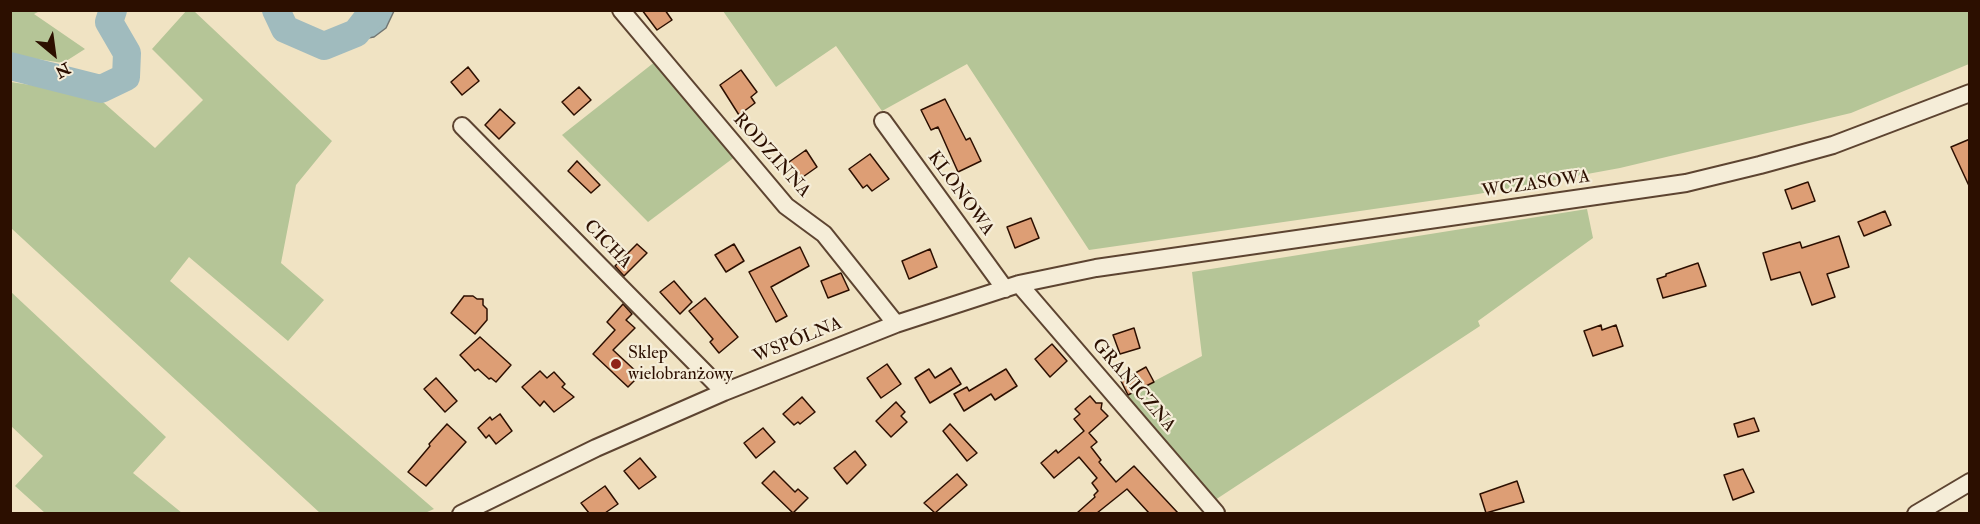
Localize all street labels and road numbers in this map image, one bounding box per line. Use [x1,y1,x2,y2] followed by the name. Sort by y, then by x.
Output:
[728,109,814,203] street label: RODZINNA
[922,148,998,240] street label: KLONOWA
[1481,167,1591,203] street label: WCZASOWA
[578,216,636,274] street label: CICHA
[751,313,845,369] street label: WSPÓLNA
[1087,335,1179,437] street label: GRANICZNA

